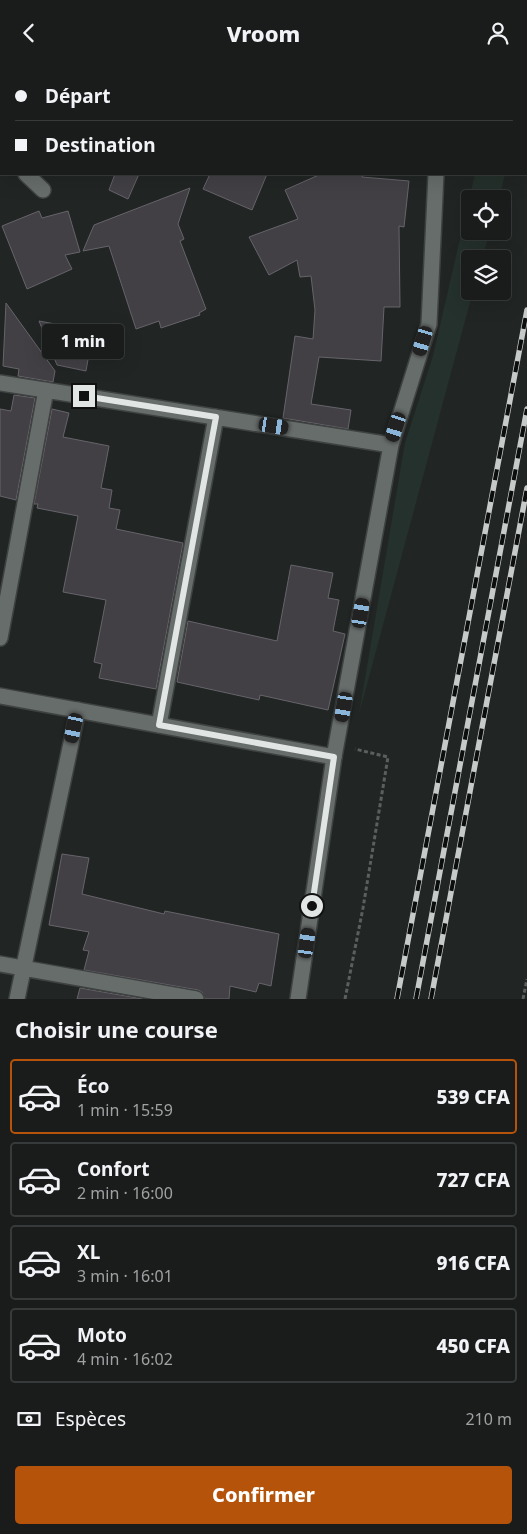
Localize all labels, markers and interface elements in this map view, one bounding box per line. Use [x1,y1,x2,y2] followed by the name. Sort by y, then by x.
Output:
[227,18,300,48] text: Vroom
[15,19,43,47] icon: back
[484,19,512,47] icon: person
[45,83,110,109] text: Départ
[45,132,156,158] text: Destination
[461,190,511,300] map controls
[461,190,511,240] button: locate
[461,250,511,300] button: layers
[43,323,125,359] callout: 1 min
[411,324,434,358] car
[61,330,105,352] text: 1 min
[73,385,95,407] route end
[384,410,407,444] car
[258,416,289,436] car
[351,597,370,629] car
[334,691,353,723] car
[63,712,84,744] car
[301,895,323,917] route start
[297,927,316,959] car
[15,1014,218,1044] text: Choisir une course
[77,1073,109,1099] text: Éco
[17,1074,62,1119] icon: car
[436,1084,510,1110] text: 539 CFA
[77,1099,173,1121] text: 1 min · 15:59
[77,1156,149,1182] text: Confort
[17,1157,62,1202] icon: car
[436,1167,510,1193] text: 727 CFA
[77,1182,173,1204] text: 2 min · 16:00
[77,1239,100,1265] text: XL
[17,1240,62,1285] icon: car
[436,1250,510,1276] text: 916 CFA
[77,1265,173,1287] text: 3 min · 16:01
[77,1322,127,1348] text: Moto
[17,1323,62,1368] icon: car
[436,1333,510,1359] text: 450 CFA
[77,1348,173,1370] text: 4 min · 16:02
[15,1405,43,1433] icon: cash
[55,1406,126,1432] text: Espèces
[465,1408,512,1430] text: 210 m
[15,1466,512,1524] button: Confirmer

